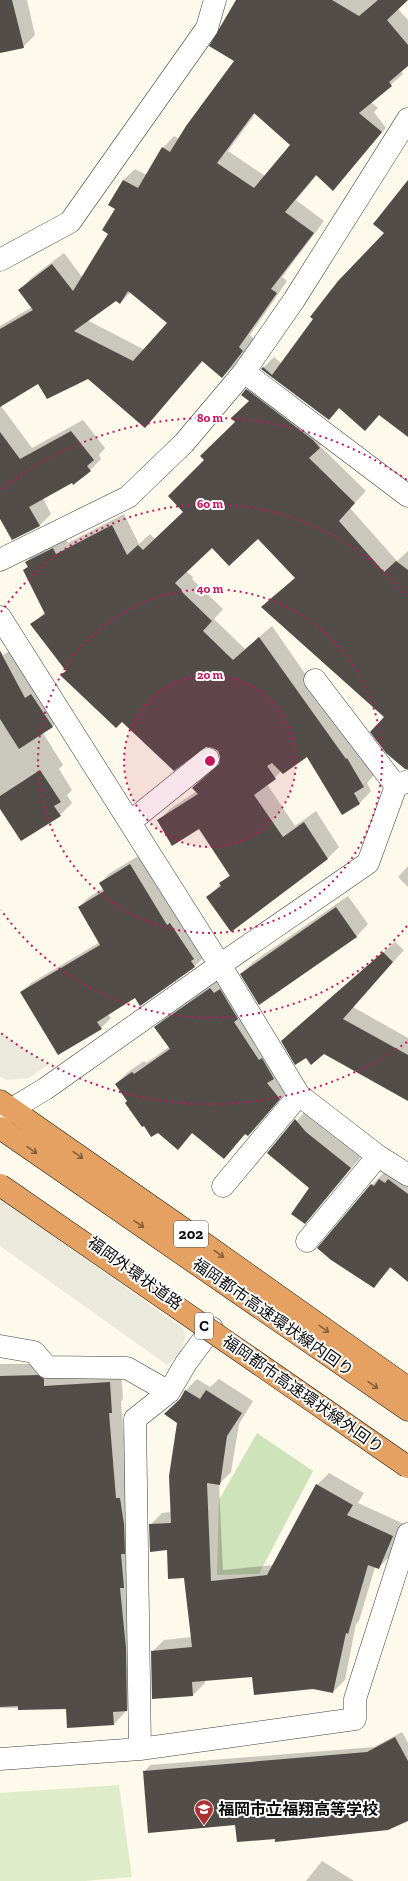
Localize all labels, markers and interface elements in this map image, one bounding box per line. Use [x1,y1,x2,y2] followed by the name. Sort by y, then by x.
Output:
[197,411,224,425] text: 80 m
[197,497,224,511] text: 60 m
[197,582,224,596] text: 40 m
[197,668,224,682] text: 20 m
[203,754,217,768] centre of rings
[26,1146,37,1154] one-way arrow
[72,1151,83,1160] one-way arrow
[133,1220,144,1228] one-way arrow
[174,1221,208,1247] road number: 202
[84,1232,186,1314] street label: 福岡外環状道路
[213,1250,224,1258] one-way arrow
[189,1254,357,1380] street label: 福岡都市高速環状線内回り
[195,1313,213,1339] road number: C
[319,1325,330,1333] one-way arrow
[219,1331,387,1457] street label: 福岡都市高速環状線外回り
[367,1381,378,1389] one-way arrow
[193,1798,215,1826] school or university icon: 福岡市立福翔高等学校
[218,1800,378,1819] place label: 福岡市立福翔高等学校

